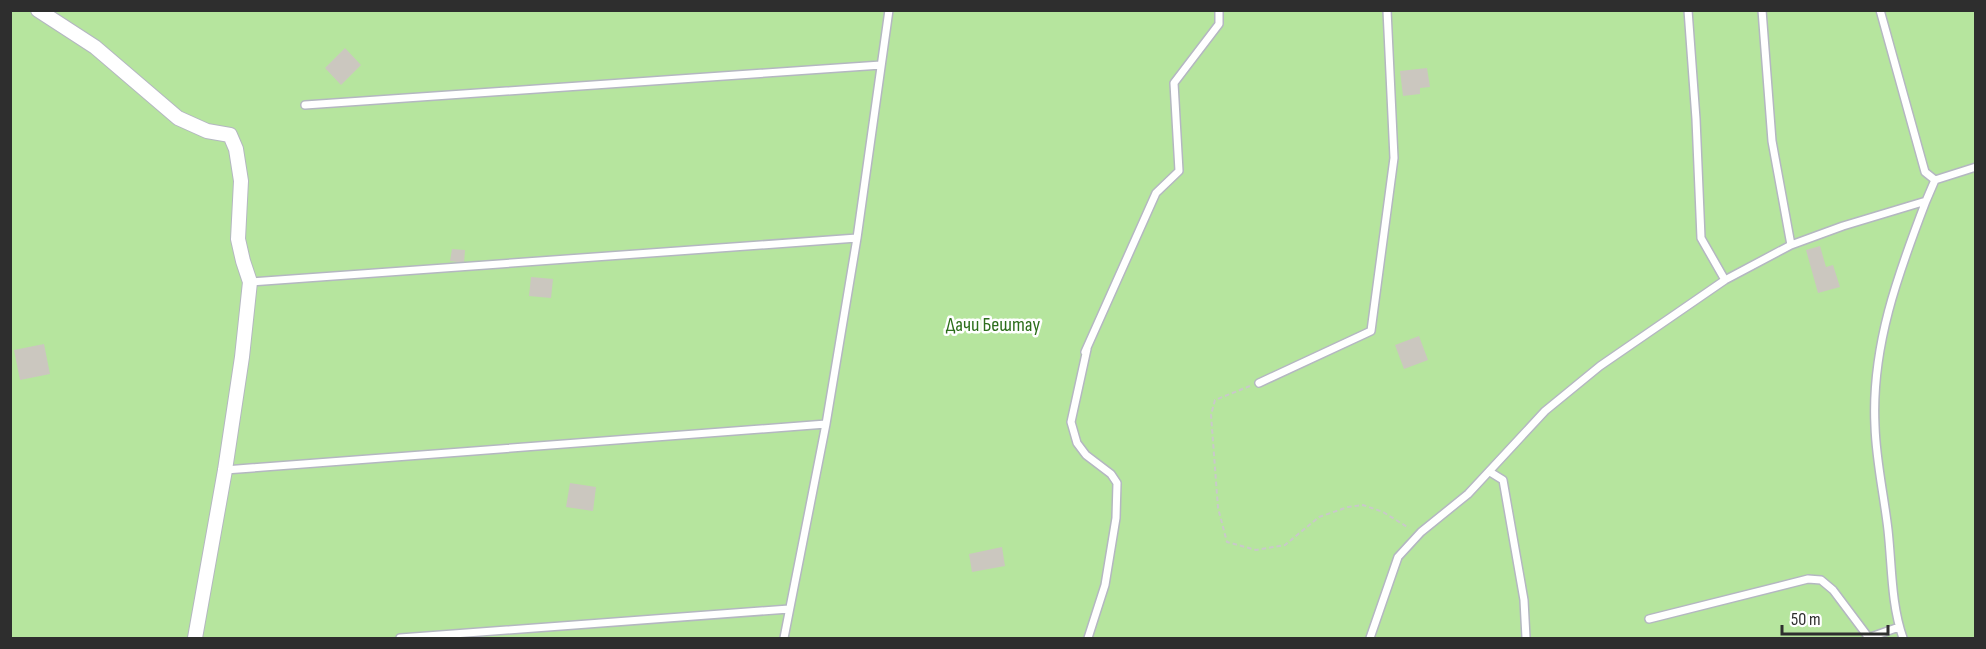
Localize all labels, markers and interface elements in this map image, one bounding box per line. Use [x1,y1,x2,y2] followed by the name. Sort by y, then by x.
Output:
[946,313,1041,337] park label: Дачи Бештау
[1782,598,1888,636] scale bar
[1791,609,1821,630] text: 50 m

